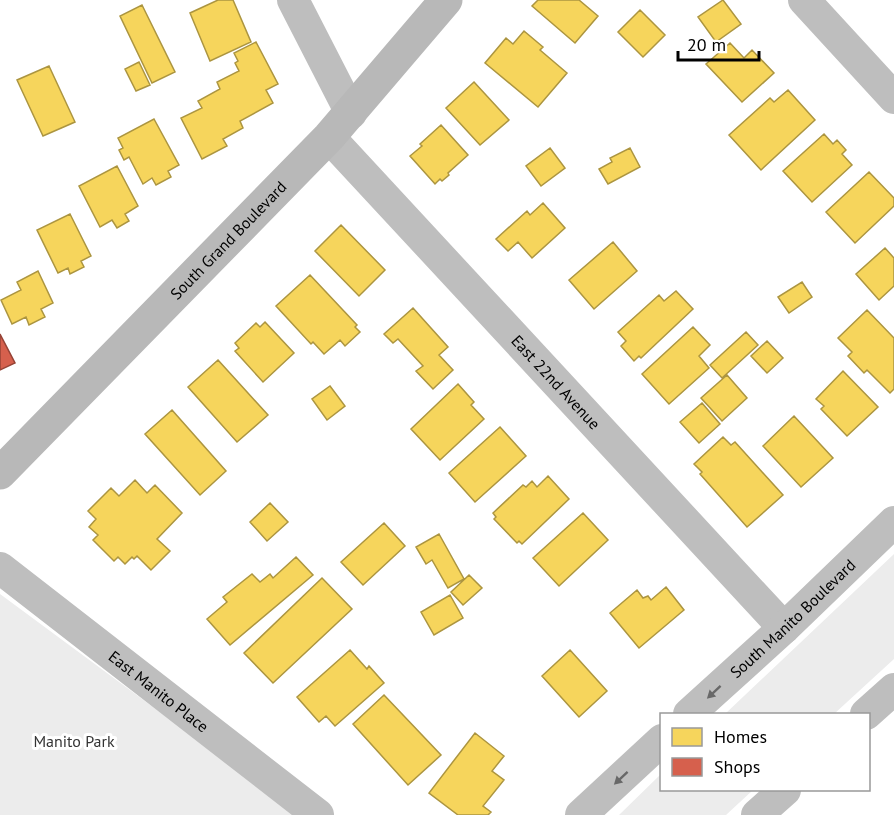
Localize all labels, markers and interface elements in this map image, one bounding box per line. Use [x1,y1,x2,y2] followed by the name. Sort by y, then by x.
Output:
[678,24,759,62] scale bar
[687,33,726,56] text: 20 m
[166,177,290,303] street label: South Grand Boulevard
[507,331,605,433] street label: East 22nd Avenue
[726,555,859,682] street label: South Manito Boulevard
[105,646,213,736] street label: East Manito Place
[707,685,722,698] one-way arrow
[660,713,870,791] legend
[714,725,767,748] text: Homes
[33,731,115,751] park label: Manito Park
[714,755,760,778] text: Shops
[614,771,629,784] one-way arrow

